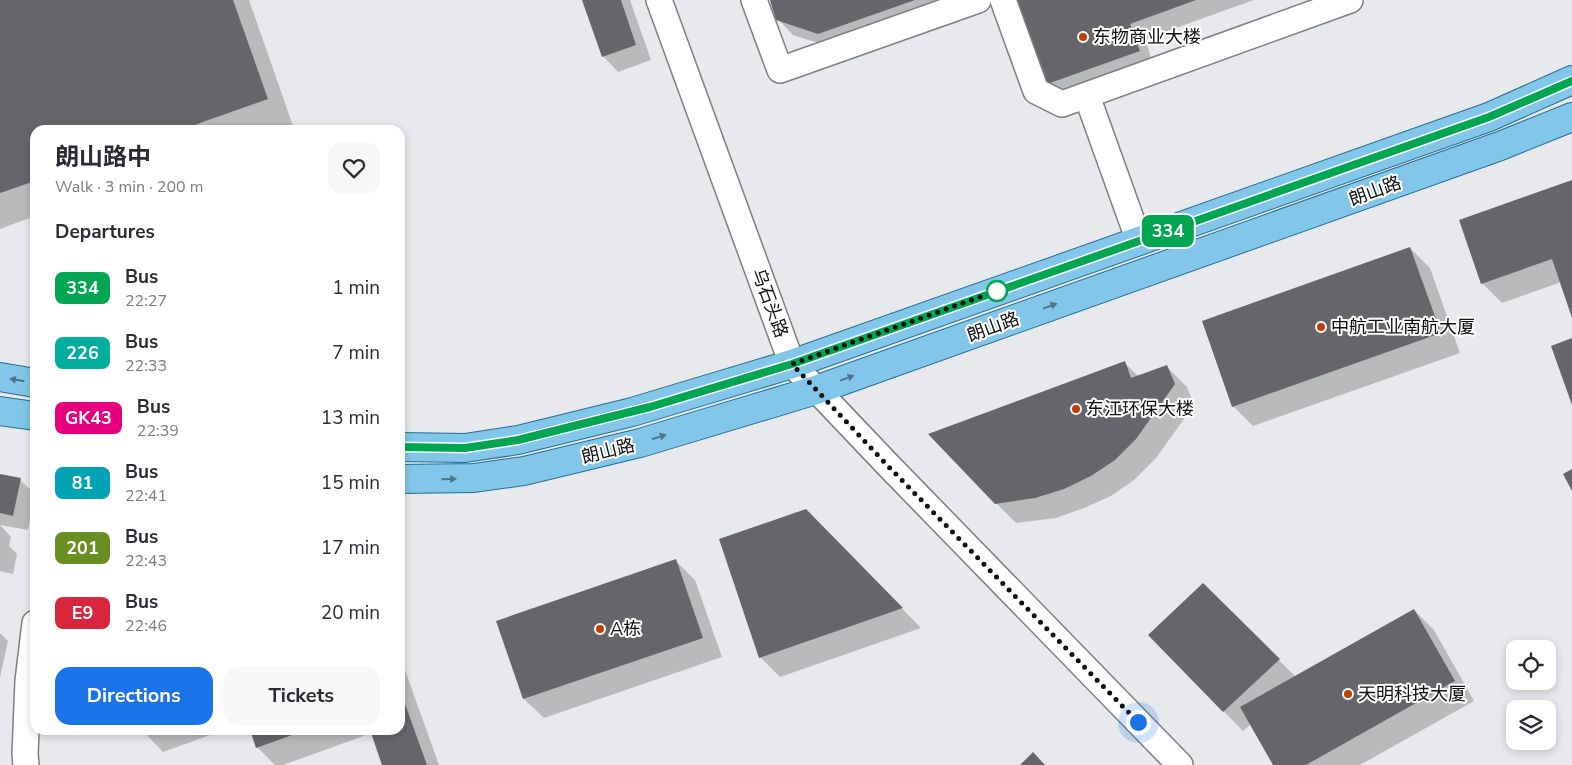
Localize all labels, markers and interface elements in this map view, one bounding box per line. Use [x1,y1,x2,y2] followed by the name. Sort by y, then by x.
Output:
[1093,25,1201,49] place label: 东物商业大楼
[1077,31,1089,43] marker: 东物商业大楼
[55,141,151,173] text: 朗山路中
[328,142,380,194] button: heart
[1346,170,1404,212] street label: 朗山路
[55,176,203,198] text: Walk · 3 min · 200 m
[1139,215,1197,247] line badge: 334
[55,219,155,245] text: Departures
[1152,219,1184,243] text: 334
[125,264,158,290] text: Bus
[746,265,794,341] street label: 乌石头路
[332,275,380,301] text: 1 min
[66,276,99,300] text: 334
[986,280,1008,302] unlabelled marker
[125,290,167,312] text: 22:27
[1043,302,1058,310] one-way arrow
[964,306,1022,348] street label: 朗山路
[1331,315,1475,339] place label: 中航工业南航大厦
[1315,321,1327,333] marker: 中航工业南航大厦
[125,329,158,355] text: Bus
[332,340,380,366] text: 7 min
[66,341,99,365] text: 226
[125,355,167,377] text: 22:33
[840,374,855,381] one-way arrow
[9,376,25,384] one-way arrow
[137,394,170,420] text: Bus
[1086,397,1194,421] place label: 东江环保大楼
[1070,403,1082,415] marker: 东江环保大楼
[321,405,380,431] text: 13 min
[65,406,112,430] text: GK43
[137,420,179,442] text: 22:39
[579,433,637,469] street label: 朗山路
[652,433,667,441] one-way arrow
[125,459,158,485] text: Bus
[321,470,380,496] text: 15 min
[72,471,93,495] text: 81
[441,474,457,482] one-way arrow
[125,485,167,507] text: 22:41
[125,524,158,550] text: Bus
[321,535,380,561] text: 17 min
[66,536,99,560] text: 201
[125,550,167,572] text: 22:43
[125,589,158,615] text: Bus
[321,600,380,626] text: 20 min
[72,601,93,625] text: E9
[125,615,167,637] text: 22:46
[610,617,641,641] place label: A栋
[594,623,606,635] marker: A栋
[1506,640,1556,750] map controls
[1506,640,1556,690] button: locate
[55,667,213,725] button: Directions
[223,667,380,725] button: Tickets
[1358,682,1466,706] place label: 天明科技大厦
[1342,688,1354,700] marker: 天明科技大厦
[1506,700,1556,750] button: layers
[1126,710,1151,735] your location

